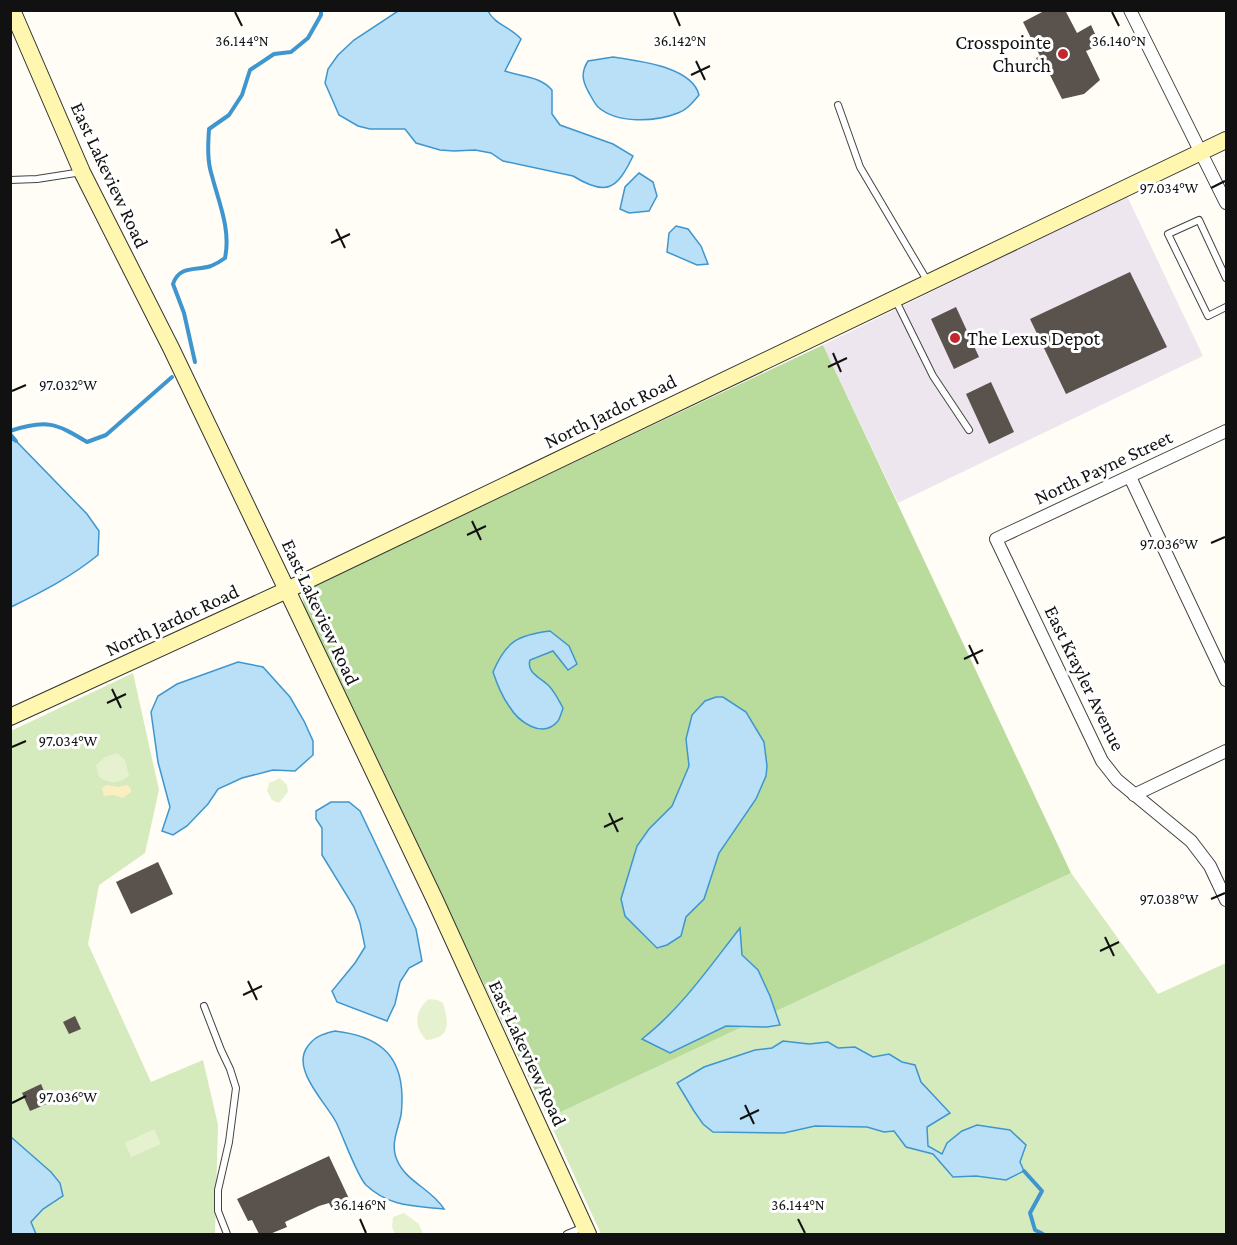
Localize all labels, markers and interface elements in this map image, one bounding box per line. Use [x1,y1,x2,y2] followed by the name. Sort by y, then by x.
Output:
[955,31,1051,76] place label: Crosspointe Church
[215,33,269,49] text: 36.144°N
[654,33,706,49] text: 36.142°N
[1092,33,1146,49] text: 36.140°N
[1056,47,1070,61] marker: Crosspointe Church
[67,99,154,252] street label: East Lakeview Road
[1140,180,1199,196] text: 97.034°W
[967,327,1101,350] place label: The Lexus Depot
[948,331,962,345] marker: The Lexus Depot
[540,369,681,453] street label: North Jardot Road
[39,377,97,393] text: 97.032°W
[1031,425,1176,509] street label: North Payne Street
[278,536,365,689] street label: East Lakeview Road
[1140,536,1198,552] text: 97.036°W
[102,579,243,661] street label: North Jardot Road
[1039,602,1130,755] street label: East Krayler Avenue
[39,733,98,749] text: 97.034°W
[1139,891,1199,907] text: 97.038°W
[485,977,572,1130] street label: East Lakeview Road
[39,1089,97,1105] text: 97.036°W
[334,1197,387,1213] text: 36.146°N
[771,1197,825,1213] text: 36.144°N

